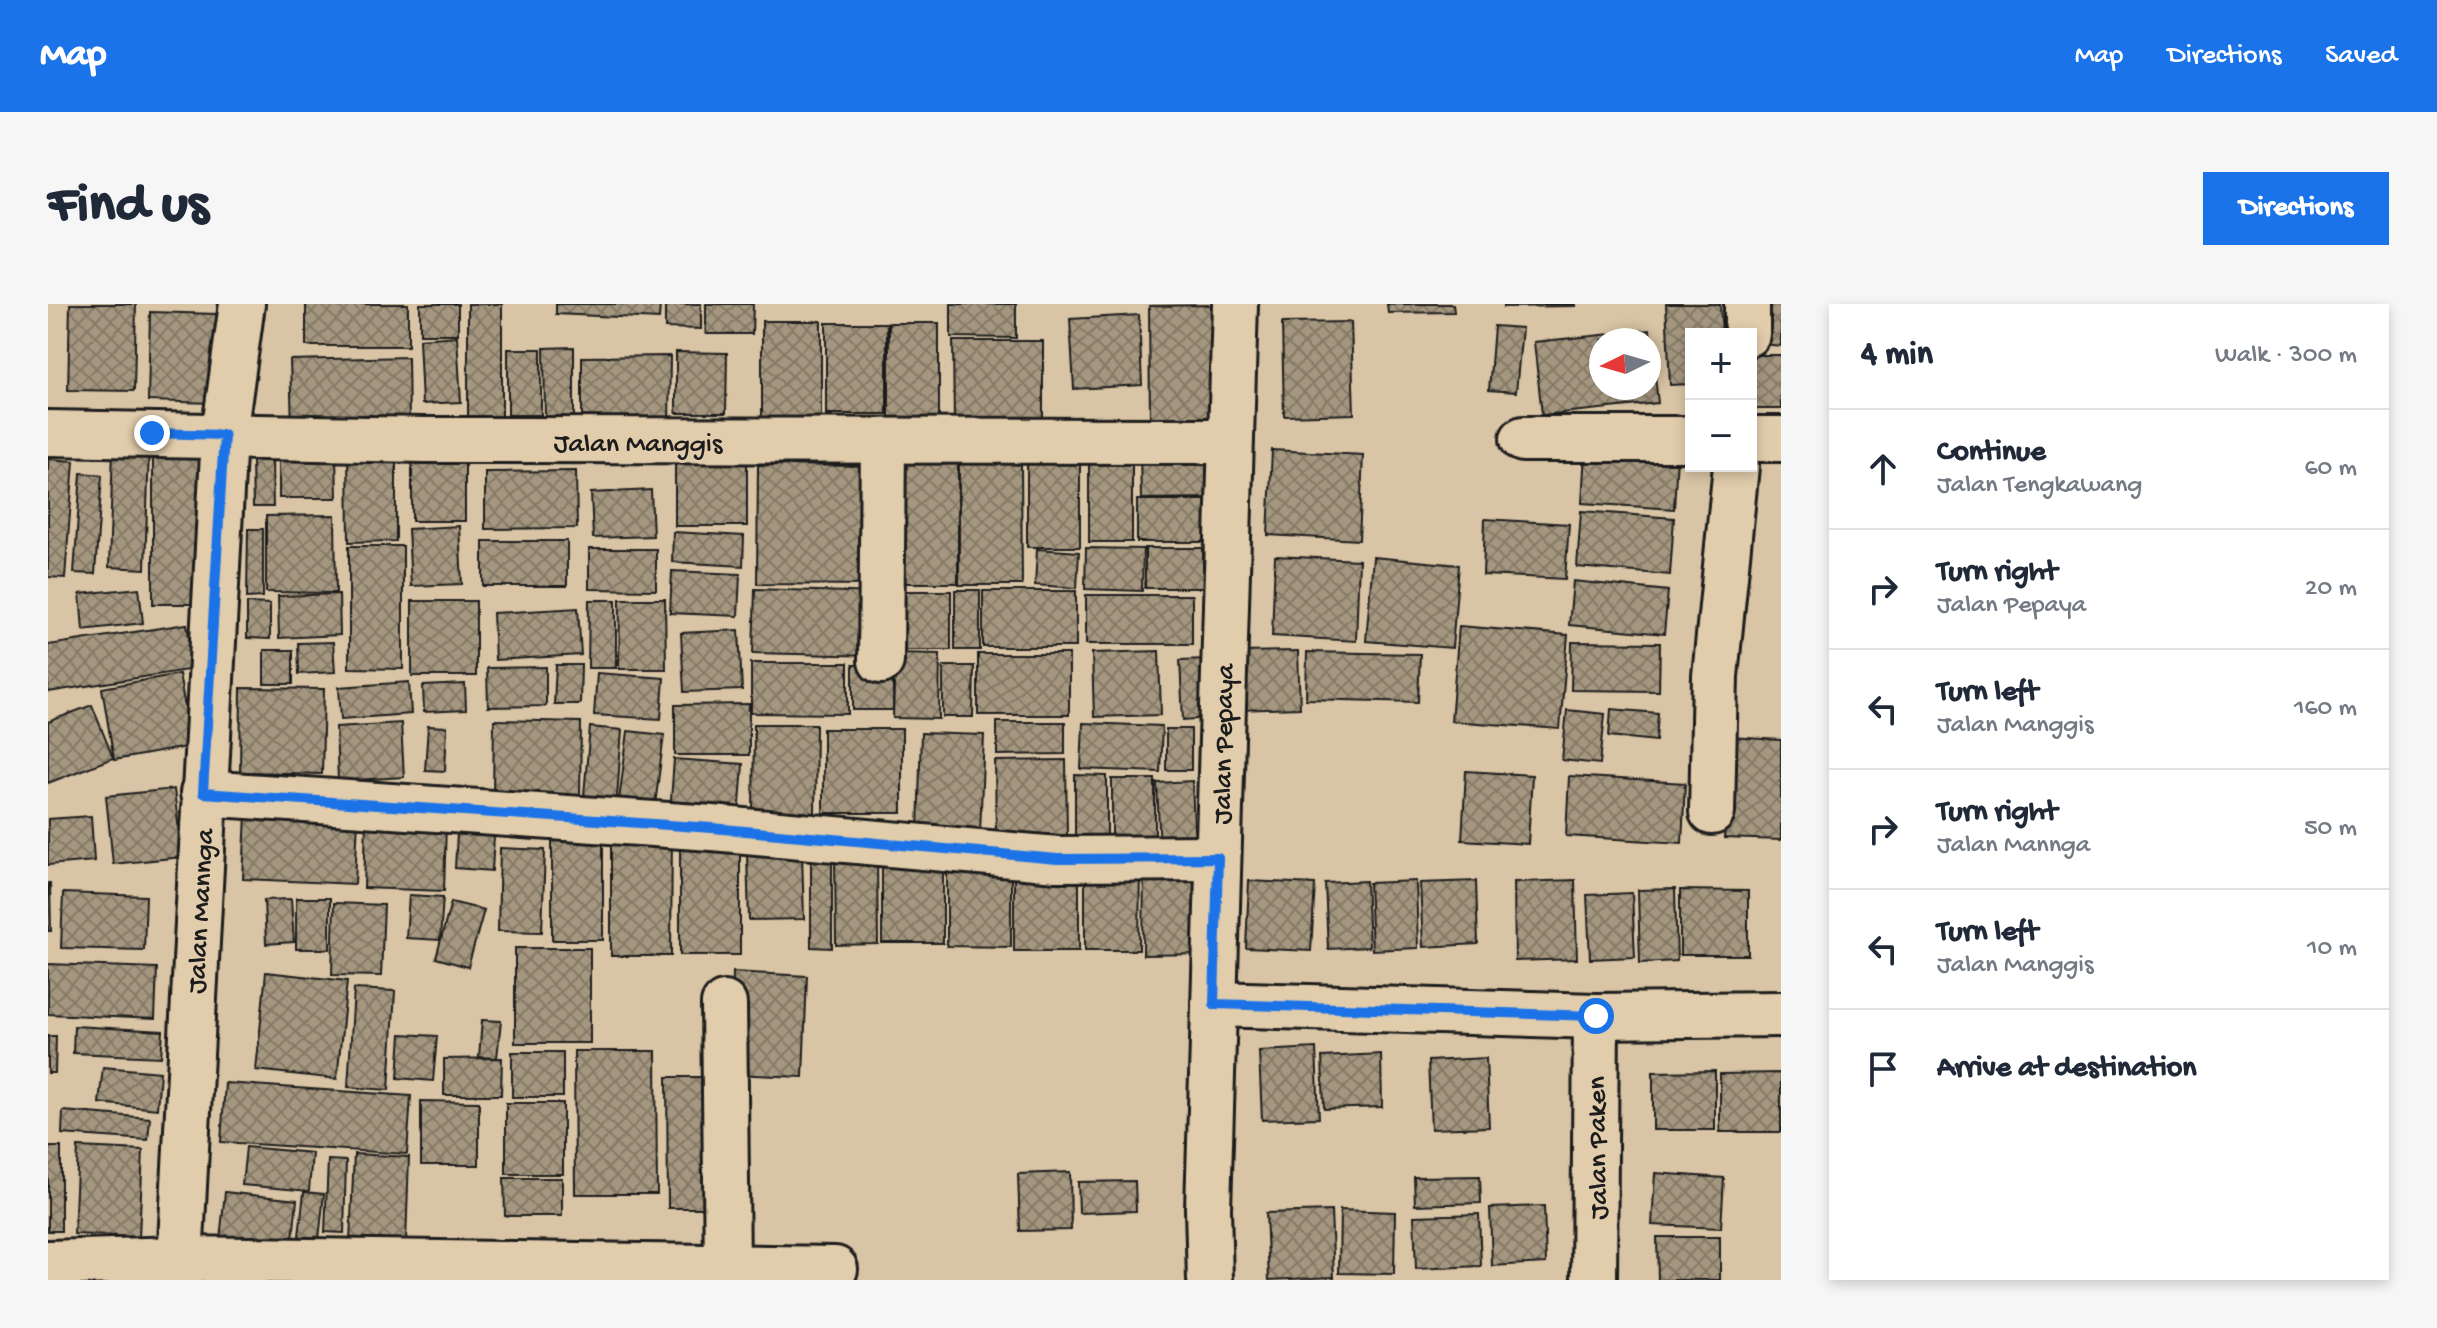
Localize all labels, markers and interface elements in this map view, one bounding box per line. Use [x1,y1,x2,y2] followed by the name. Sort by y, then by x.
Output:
[40,34,106,78] text: Map
[2075,40,2123,73] text: Map
[2167,40,2281,73] text: Directions
[2325,40,2397,73] text: Saved
[2203,172,2389,245] button: Directions
[48,175,208,241] text: Find us
[1589,328,1661,400] north arrow
[1685,328,1757,472] map controls
[1685,328,1757,400] button: +
[1861,336,1933,376] text: 4 min
[2215,341,2357,372] text: Walk · 300 m
[1685,400,1757,472] button: −
[134,415,170,451] route end
[554,429,723,462] street label: Jalan Manggis
[1937,436,2046,471] text: Continue
[1861,447,1905,491] icon: ahead
[2304,454,2357,485] text: 60 m
[1937,471,2142,502] text: Jalan Tengkawang
[1937,556,2057,591] text: Turn right
[1861,567,1905,611] icon: right
[2305,574,2357,605] text: 20 m
[1937,591,2086,622] text: Jalan Pepaya
[1208,662,1243,825] street label: Jalan Pepaya
[1937,676,2038,711] text: Turn left
[1861,687,1905,731] icon: left
[2294,694,2357,725] text: 160 m
[1937,711,2094,742] text: Jalan Manggis
[1937,796,2057,831] text: Turn right
[1861,807,1905,851] icon: right
[2304,814,2357,845] text: 50 m
[182,826,223,995] street label: Jalan Mannga
[1937,831,2090,862] text: Jalan Mannga
[1937,916,2038,951] text: Turn left
[1861,927,1905,971] icon: left
[2307,934,2357,965] text: 10 m
[1937,951,2094,982] text: Jalan Manggis
[1578,998,1614,1034] route start
[1861,1047,1905,1091] icon: arrive
[1937,1052,2197,1087] text: Arrive at destination
[1582,1075,1617,1220] street label: Jalan Paken

